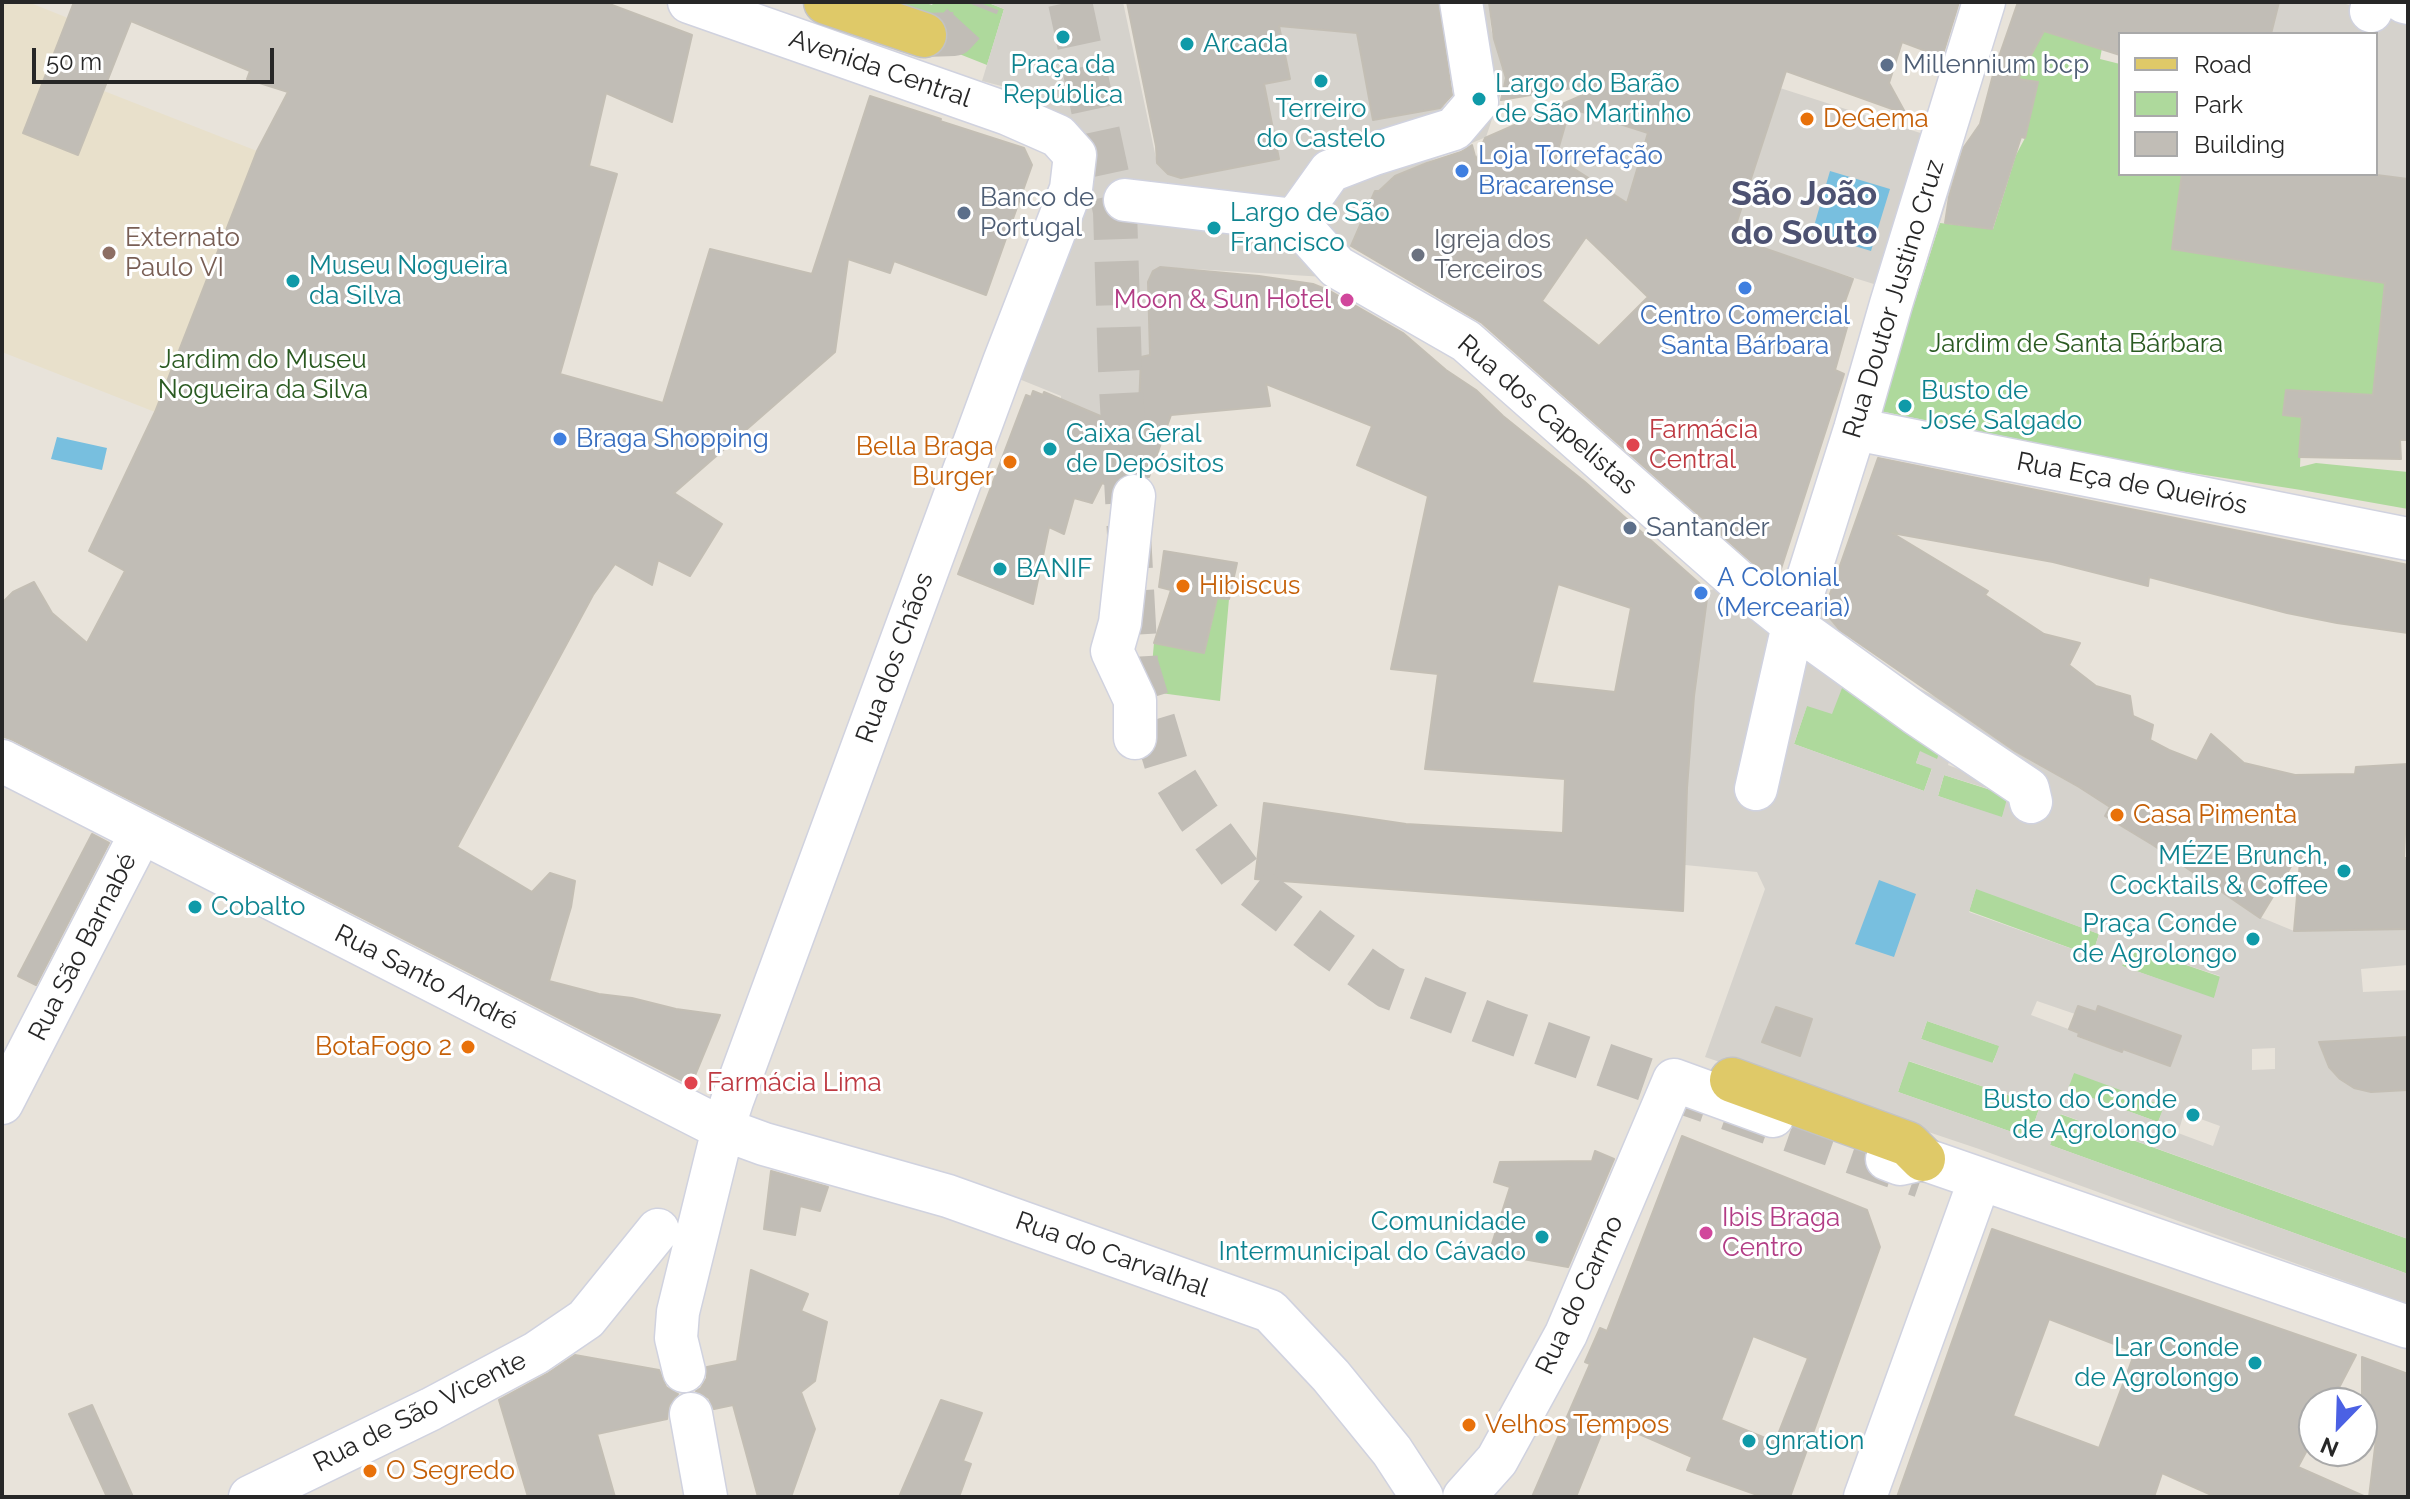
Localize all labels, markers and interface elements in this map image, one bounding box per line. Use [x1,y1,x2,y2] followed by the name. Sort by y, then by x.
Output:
[785,23,975,115] street label: Avenida Central
[1054,28,1072,46] marker: Praça da República
[1203,28,1288,60] place label: Arcada
[36,32,278,82] scale bar
[2118,32,2378,176] legend
[1178,35,1196,53] marker: Arcada
[46,47,102,76] text: 50 m
[1003,49,1123,110] place label: Praça da República
[1903,49,2089,81] place label: Millennium bcp
[2194,50,2252,79] text: Road
[1878,56,1896,74] marker: Millennium bcp
[1495,68,1691,130] place label: Largo do Barão de São Martinho
[1312,72,1330,90] marker: Terreiro do Castelo
[1470,90,1488,108] marker: Largo do Barão de São Martinho
[2194,90,2243,119] text: Park
[1256,93,1386,154] place label: Terreiro do Castelo
[1823,103,1929,135] place label: DeGema
[1798,110,1816,128] marker: DeGema
[2194,130,2285,159] text: Building
[1478,140,1663,202] place label: Loja Torrefação Bracarense
[1837,156,1951,442] street label: Rua Doutor Justino Cruz
[1453,162,1471,180] marker: Loja Torrefação Bracarense
[1731,175,1877,254] district label: São João do Souto
[980,182,1094,244] place label: Banco de Portugal
[1230,197,1390,258] place label: Largo de São Francisco
[955,204,973,222] marker: Banco de Portugal
[1205,219,1223,237] marker: Largo de São Francisco
[125,222,240,284] place label: Externato Paulo VI
[1434,224,1551,286] place label: Igreja dos Terceiros
[100,244,118,262] marker: Externato Paulo VI
[1409,246,1427,264] marker: Igreja dos Terceiros
[309,250,508,312] place label: Museu Nogueira da Silva
[284,272,302,290] marker: Museu Nogueira da Silva
[1736,279,1754,297] marker: Centro Comercial Santa Bárbara
[1114,284,1331,316] place label: Moon & Sun Hotel
[1338,291,1356,309] marker: Moon & Sun Hotel
[1640,300,1850,362] place label: Centro Comercial Santa Bárbara
[1451,328,1643,502] street label: Rua dos Capelistas
[1929,328,2223,360] park label: Jardim de Santa Bárbara
[158,344,368,406] park label: Jardim do Museu Nogueira da Silva
[1921,375,2082,436] place label: Busto de José Salgado
[1896,397,1914,415] marker: Busto de José Salgado
[1649,414,1758,476] place label: Farmácia Central
[1066,418,1224,480] place label: Caixa Geral de Depósitos
[576,423,769,455] place label: Braga Shopping
[551,430,569,448] marker: Braga Shopping
[856,431,994,492] place label: Bella Braga Burger
[1624,436,1642,454] marker: Farmácia Central
[1041,440,1059,458] marker: Caixa Geral de Depósitos
[2014,446,2250,522] street label: Rua Eça de Queirós
[1001,453,1019,471] marker: Bella Braga Burger
[1646,512,1770,544] place label: Santander
[1621,519,1639,537] marker: Santander
[1016,553,1092,585] place label: BANIF
[991,560,1009,578] marker: BANIF
[1717,562,1850,624] place label: A Colonial (Mercearia)
[850,569,940,747] street label: Rua dos Chãos
[1199,570,1300,602] place label: Hibiscus
[1174,577,1192,595] marker: Hibiscus
[1692,584,1710,602] marker: A Colonial (Mercearia)
[2133,799,2297,831] place label: Casa Pimenta
[2108,806,2126,824] marker: Casa Pimenta
[2110,840,2328,902] place label: MÉZE Brunch, Cocktails & Coffee
[22,848,144,1046] street label: Rua São Barnabé
[2335,862,2353,880] marker: MÉZE Brunch, Cocktails & Coffee
[211,891,306,923] place label: Cobalto
[186,898,204,916] marker: Cobalto
[2072,908,2237,970] place label: Praça Conde de Agrolongo
[329,918,523,1038] street label: Rua Santo André
[2244,930,2262,948] marker: Praça Conde de Agrolongo
[315,1031,452,1063] place label: BotaFogo 2
[459,1038,477,1056] marker: BotaFogo 2
[707,1067,882,1099] place label: Farmácia Lima
[682,1074,700,1092] marker: Farmácia Lima
[1983,1084,2177,1146] place label: Busto do Conde de Agrolongo
[2184,1106,2202,1124] marker: Busto do Conde de Agrolongo
[1722,1202,1840,1264] place label: Ibis Braga Centro
[1011,1206,1213,1304] street label: Rua do Carvalhal
[1218,1206,1526,1268] place label: Comunidade Intermunicipal do Cávado
[1530,1211,1630,1379] street label: Rua do Carmo
[1697,1224,1715,1242] marker: Ibis Braga Centro
[1533,1228,1551,1246] marker: Comunidade Intermunicipal do Cávado
[2074,1332,2239,1394] place label: Lar Conde de Agrolongo
[308,1345,532,1479] street label: Rua de São Vicente
[2246,1354,2264,1372] marker: Lar Conde de Agrolongo
[2298,1387,2378,1467] north arrow
[1485,1409,1669,1441] place label: Velhos Tempos
[1460,1416,1478,1434] marker: Velhos Tempos
[1765,1425,1864,1457] place label: gnration
[1740,1432,1758,1450] marker: gnration
[2317,1432,2342,1463] text: N
[386,1455,515,1487] place label: O Segredo
[361,1462,379,1480] marker: O Segredo

